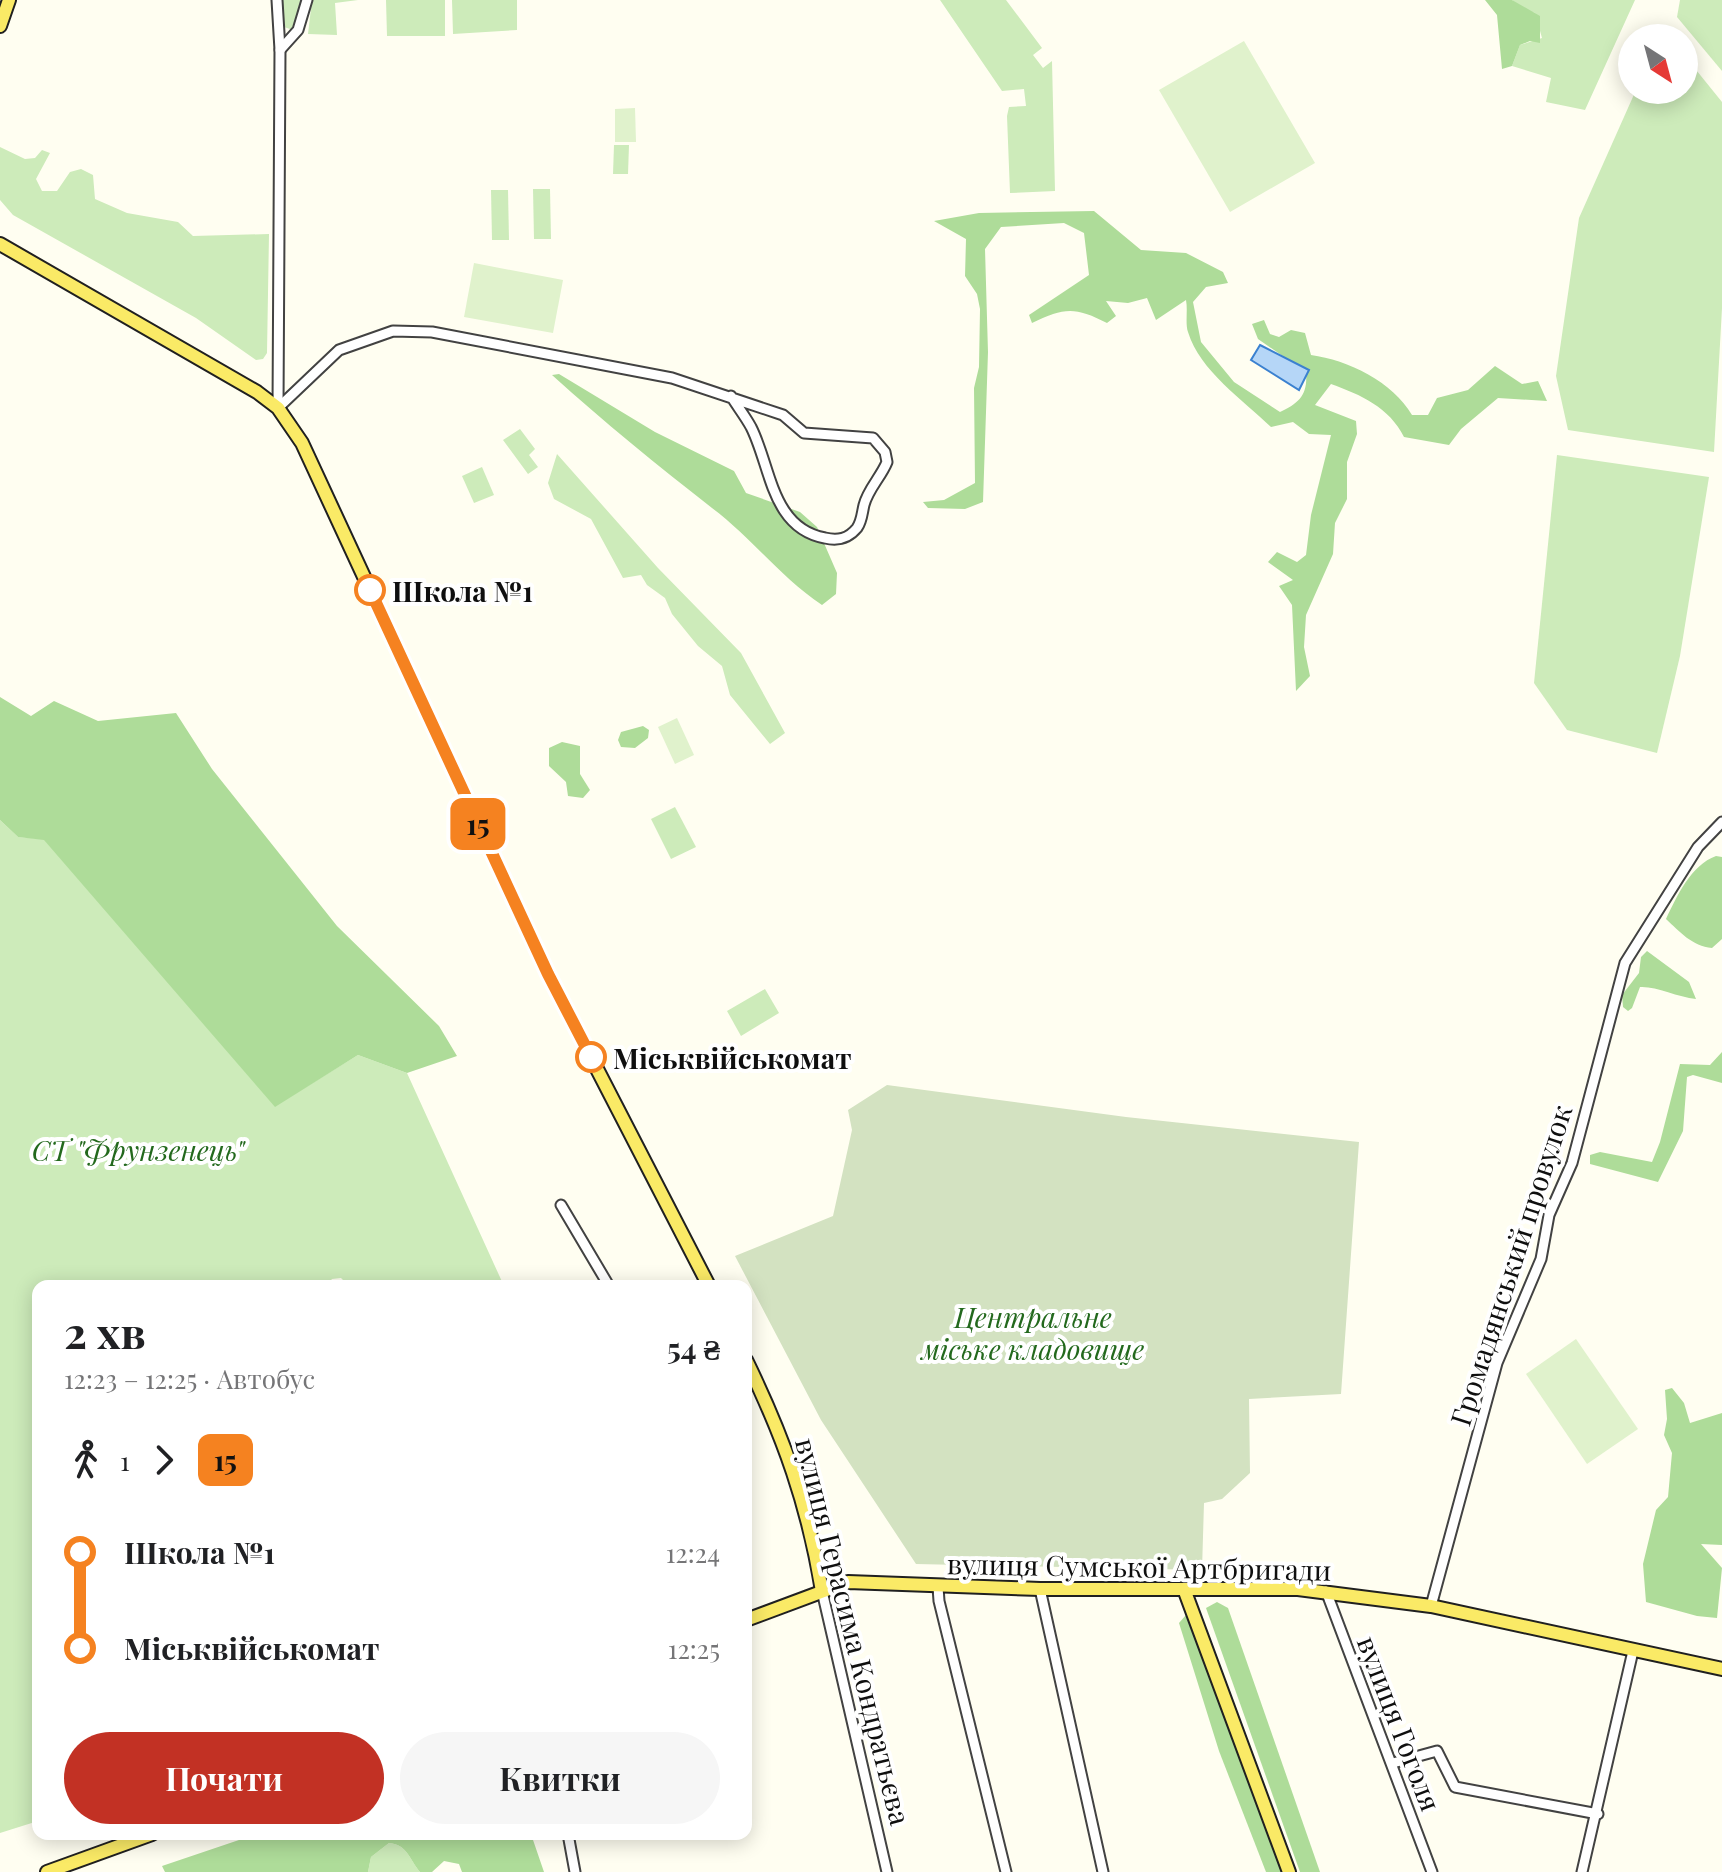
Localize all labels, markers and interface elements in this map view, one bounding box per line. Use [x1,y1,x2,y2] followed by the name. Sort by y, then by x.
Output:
[1618,24,1698,104] north arrow
[1618,24,1698,104] map controls
[392,572,533,609] place label: Школа №1
[355,575,385,605] marker: Школа №1
[442,798,514,850] line badge: 15
[466,805,490,842] text: 15
[613,1039,851,1076] place label: Міськвійськомат
[576,1042,606,1072] marker: Міськвійськомат
[1441,1100,1579,1430] street label: Громадянський провулок
[32,1131,246,1168] park label: СТ "Фрунзенець"
[920,1298,1144,1367] park label: Центральне міське кладовище
[64,1301,146,1360] text: 2 хв
[667,1328,720,1368] text: 54 ₴
[64,1361,315,1396] text: 12:23 – 12:25 · Автобус
[788,1434,920,1828] street label: вулиця Герасима Кондратьєва
[64,1438,108,1482] icon: walk
[142,1438,186,1482] icon: forward
[214,1441,237,1478] text: 15
[120,1443,130,1478] text: 1
[124,1532,275,1572] text: Школа №1
[666,1535,720,1570] text: 12:24
[947,1544,1331,1588] street label: вулиця Сумської Артбригади
[124,1628,380,1668] text: Міськвійськомат
[1350,1630,1450,1816] street label: вулиця Гоголя
[668,1631,720,1666] text: 12:25
[64,1732,384,1824] button: Почати
[400,1732,720,1824] button: Квитки

